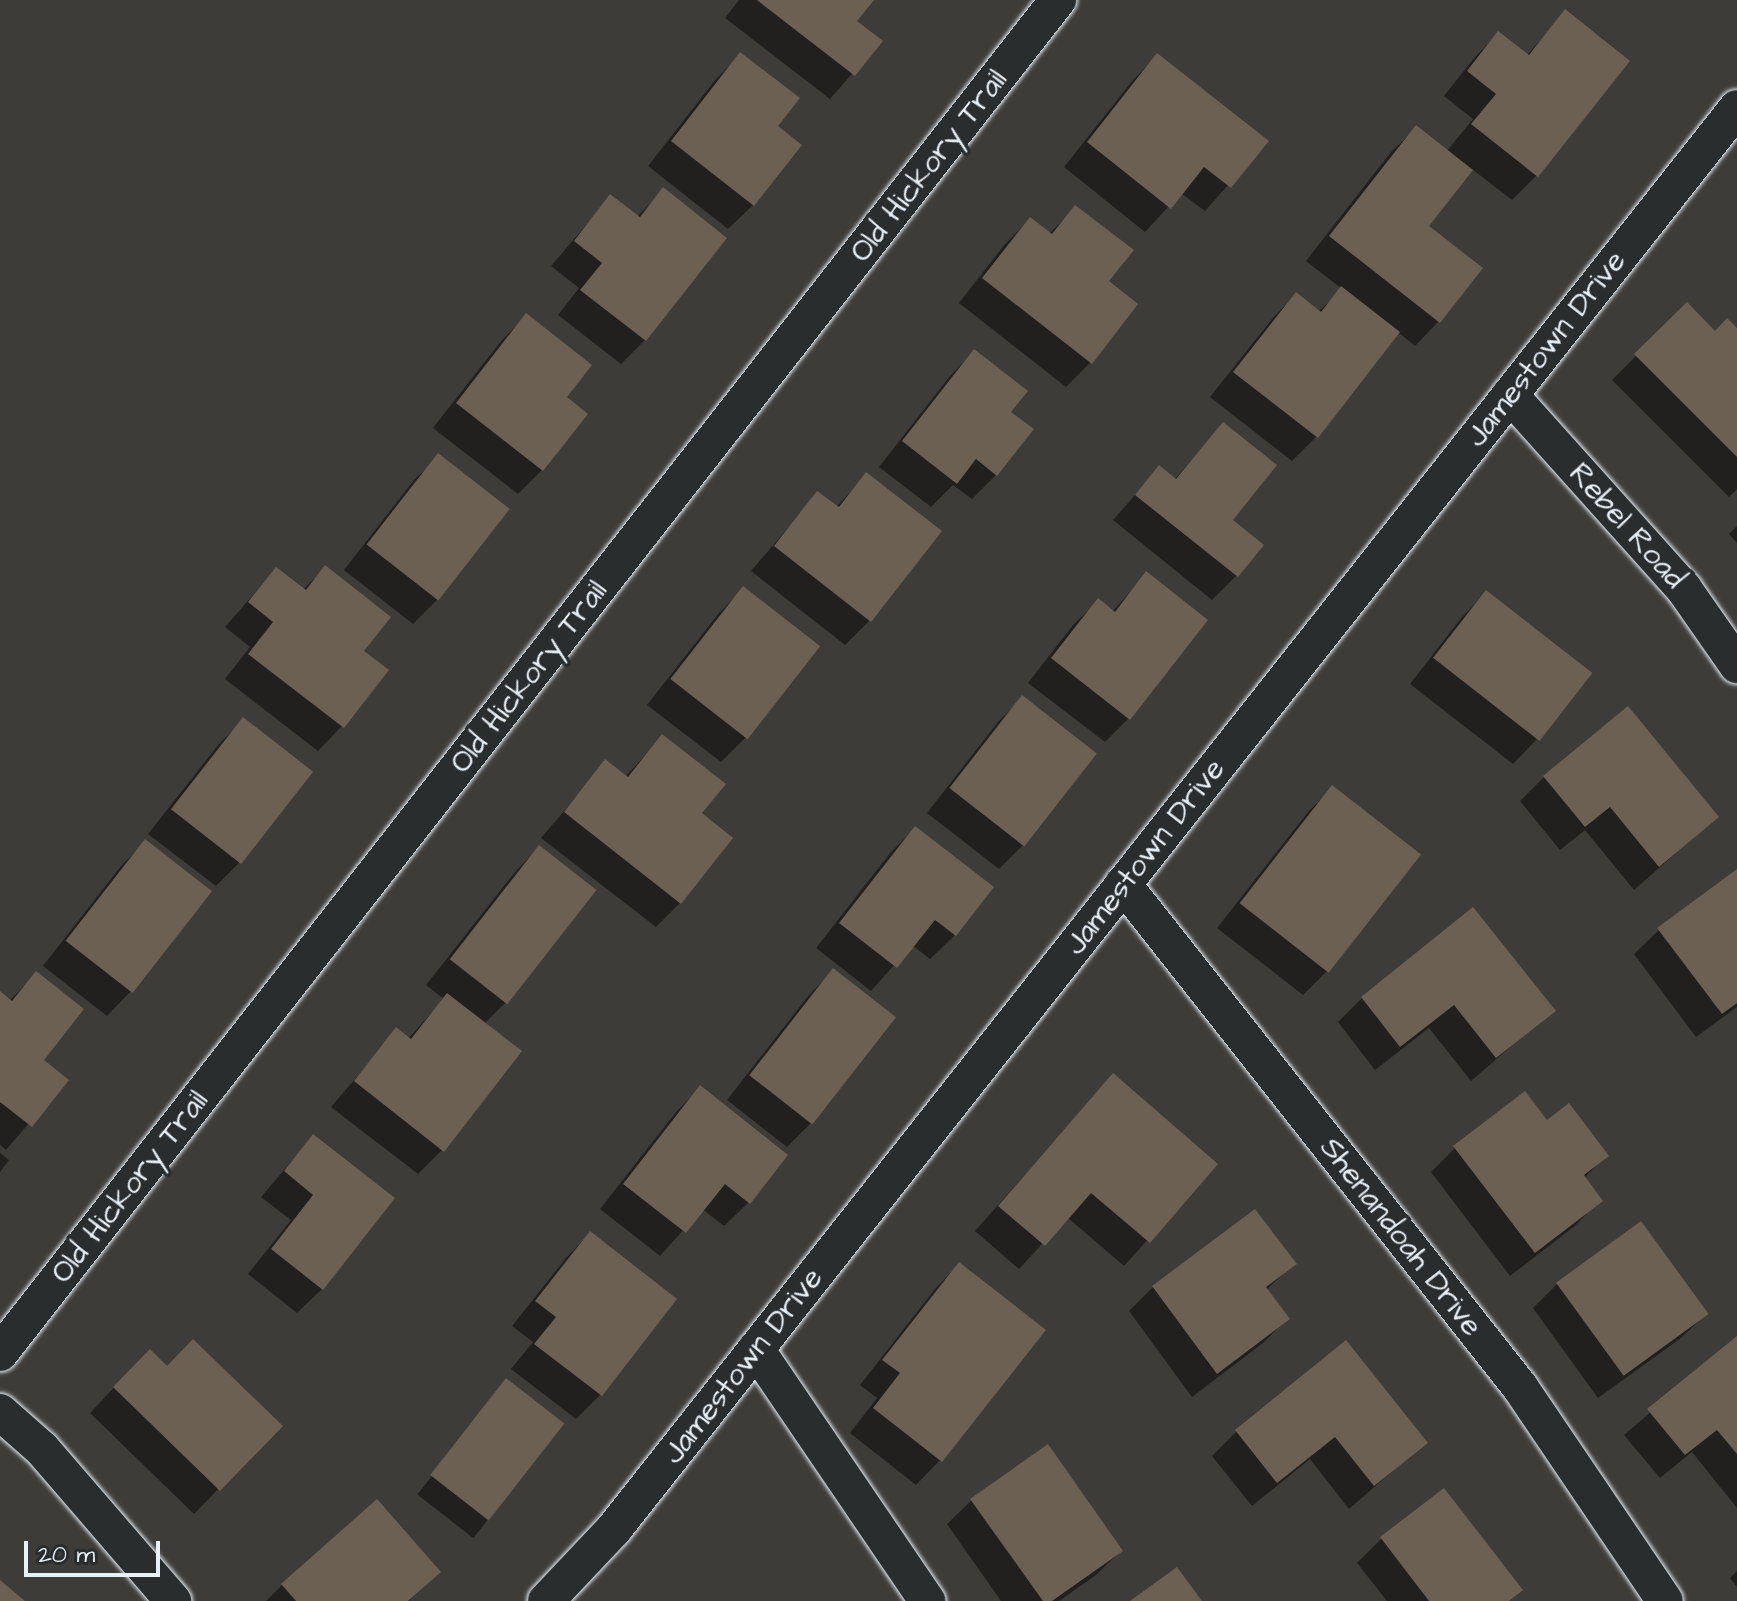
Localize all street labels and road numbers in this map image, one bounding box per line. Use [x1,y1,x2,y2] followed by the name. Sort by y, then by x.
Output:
[843,63,1015,269] street label: Old Hickory Trail
[1458,244,1634,454] street label: Jamestown Drive
[1561,456,1693,596] street label: Rebel Road
[443,574,615,780] street label: Old Hickory Trail
[1057,752,1233,962] street label: Jamestown Drive
[44,1084,216,1290] street label: Old Hickory Trail
[1312,1130,1490,1344] street label: Shenandoah Drive
[655,1261,831,1471] street label: Jamestown Drive

